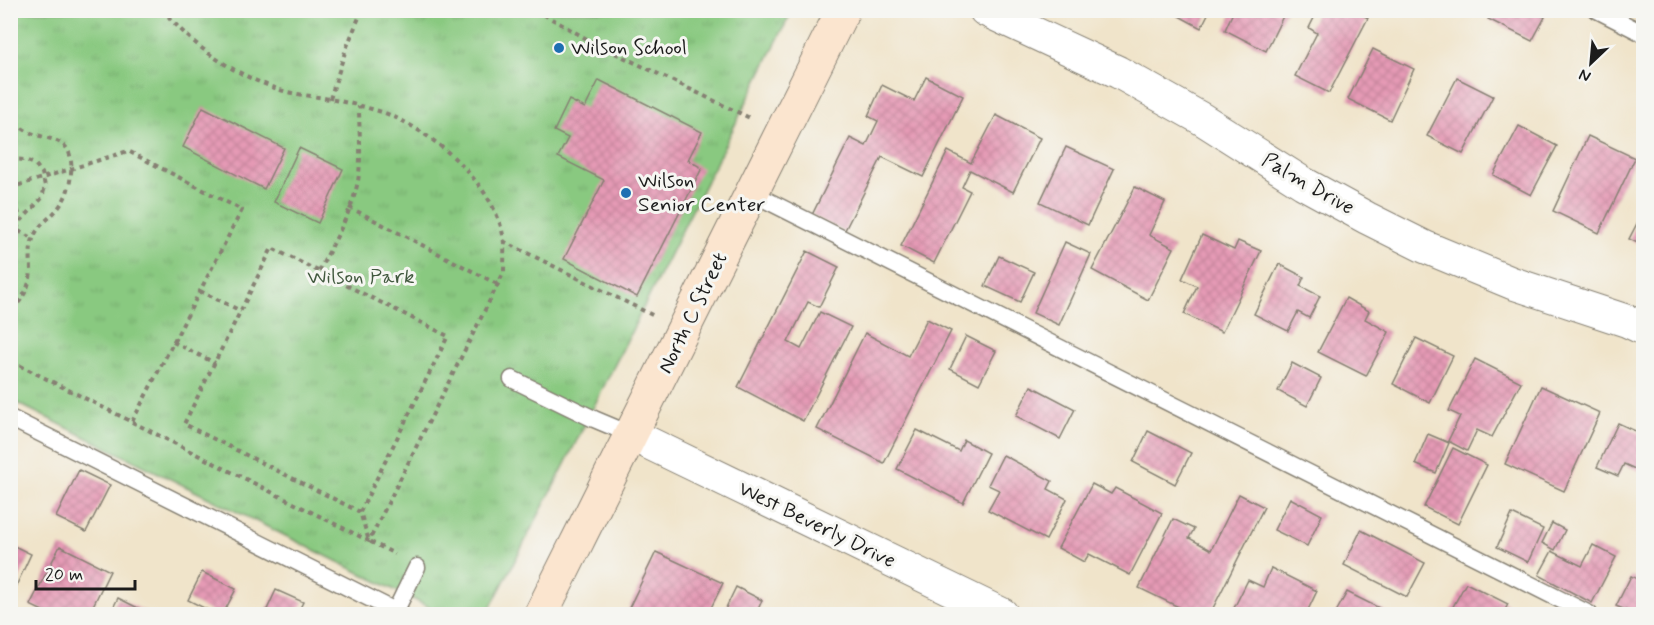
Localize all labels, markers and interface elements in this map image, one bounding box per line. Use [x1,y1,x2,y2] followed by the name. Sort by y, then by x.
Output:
[1561,33,1621,93] north arrow
[571,34,687,62] place label: Wilson School
[552,41,566,55] marker: Wilson School
[1576,63,1594,87] text: N
[1257,146,1359,222] street label: Palm Drive
[638,167,766,219] place label: Wilson Senior Center
[619,186,633,200] marker: Wilson Senior Center
[652,248,734,378] street label: North C Street
[307,263,415,291] park label: Wilson Park
[734,475,900,575] street label: West Beverly Drive
[36,553,135,591] scale bar
[45,563,83,587] text: 20 m

